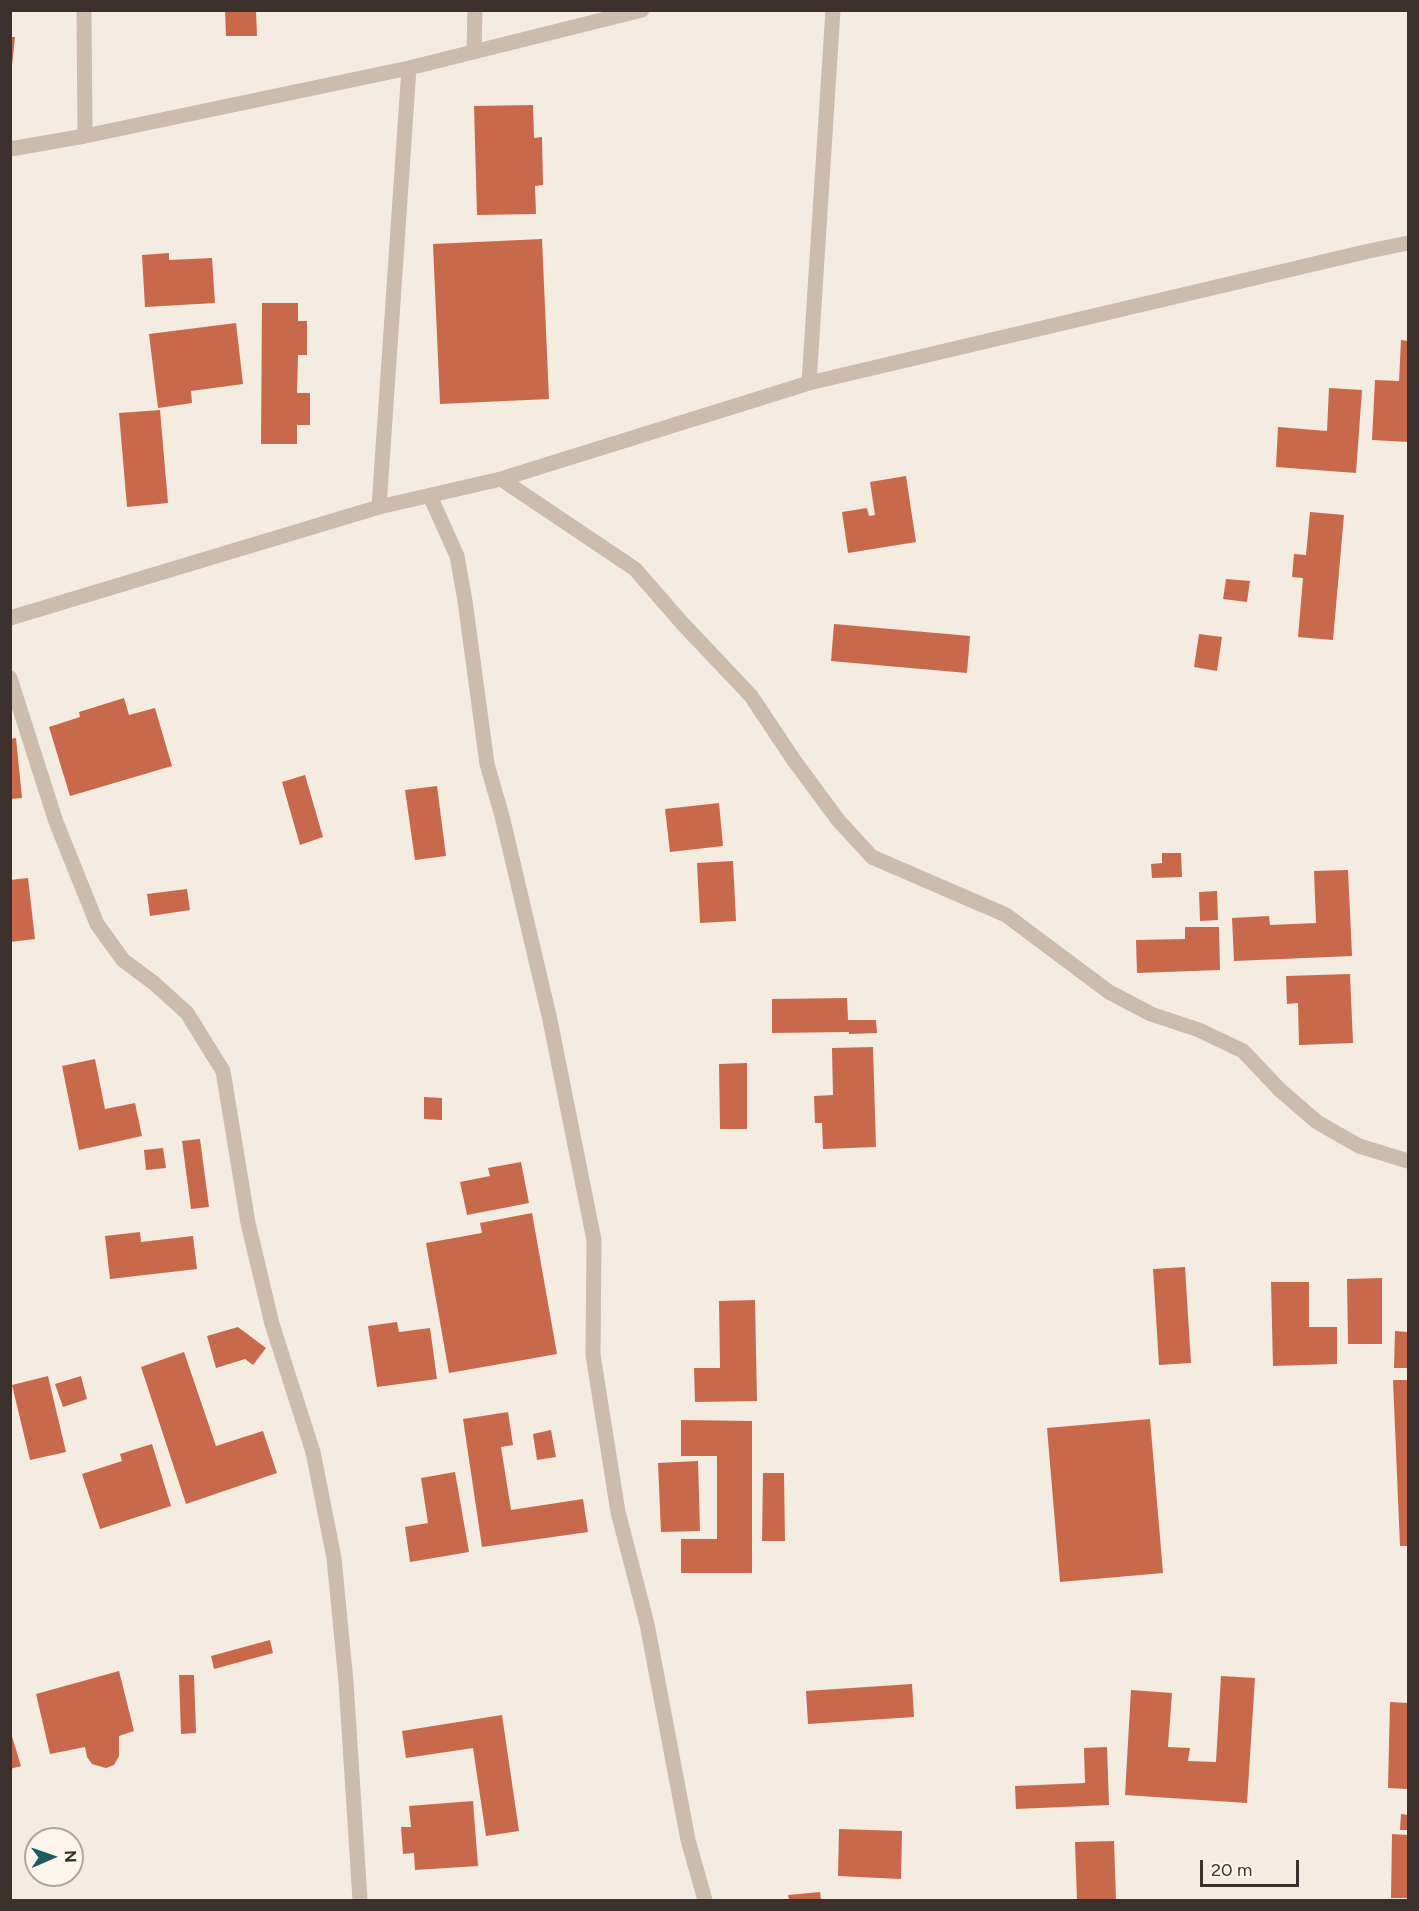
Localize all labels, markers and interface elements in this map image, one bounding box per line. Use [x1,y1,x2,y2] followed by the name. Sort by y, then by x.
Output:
[24,1827,84,1887] north arrow
[1203,1848,1302,1886] scale bar
[61,1850,80,1863] text: N
[1211,1859,1252,1881] text: 20 m

